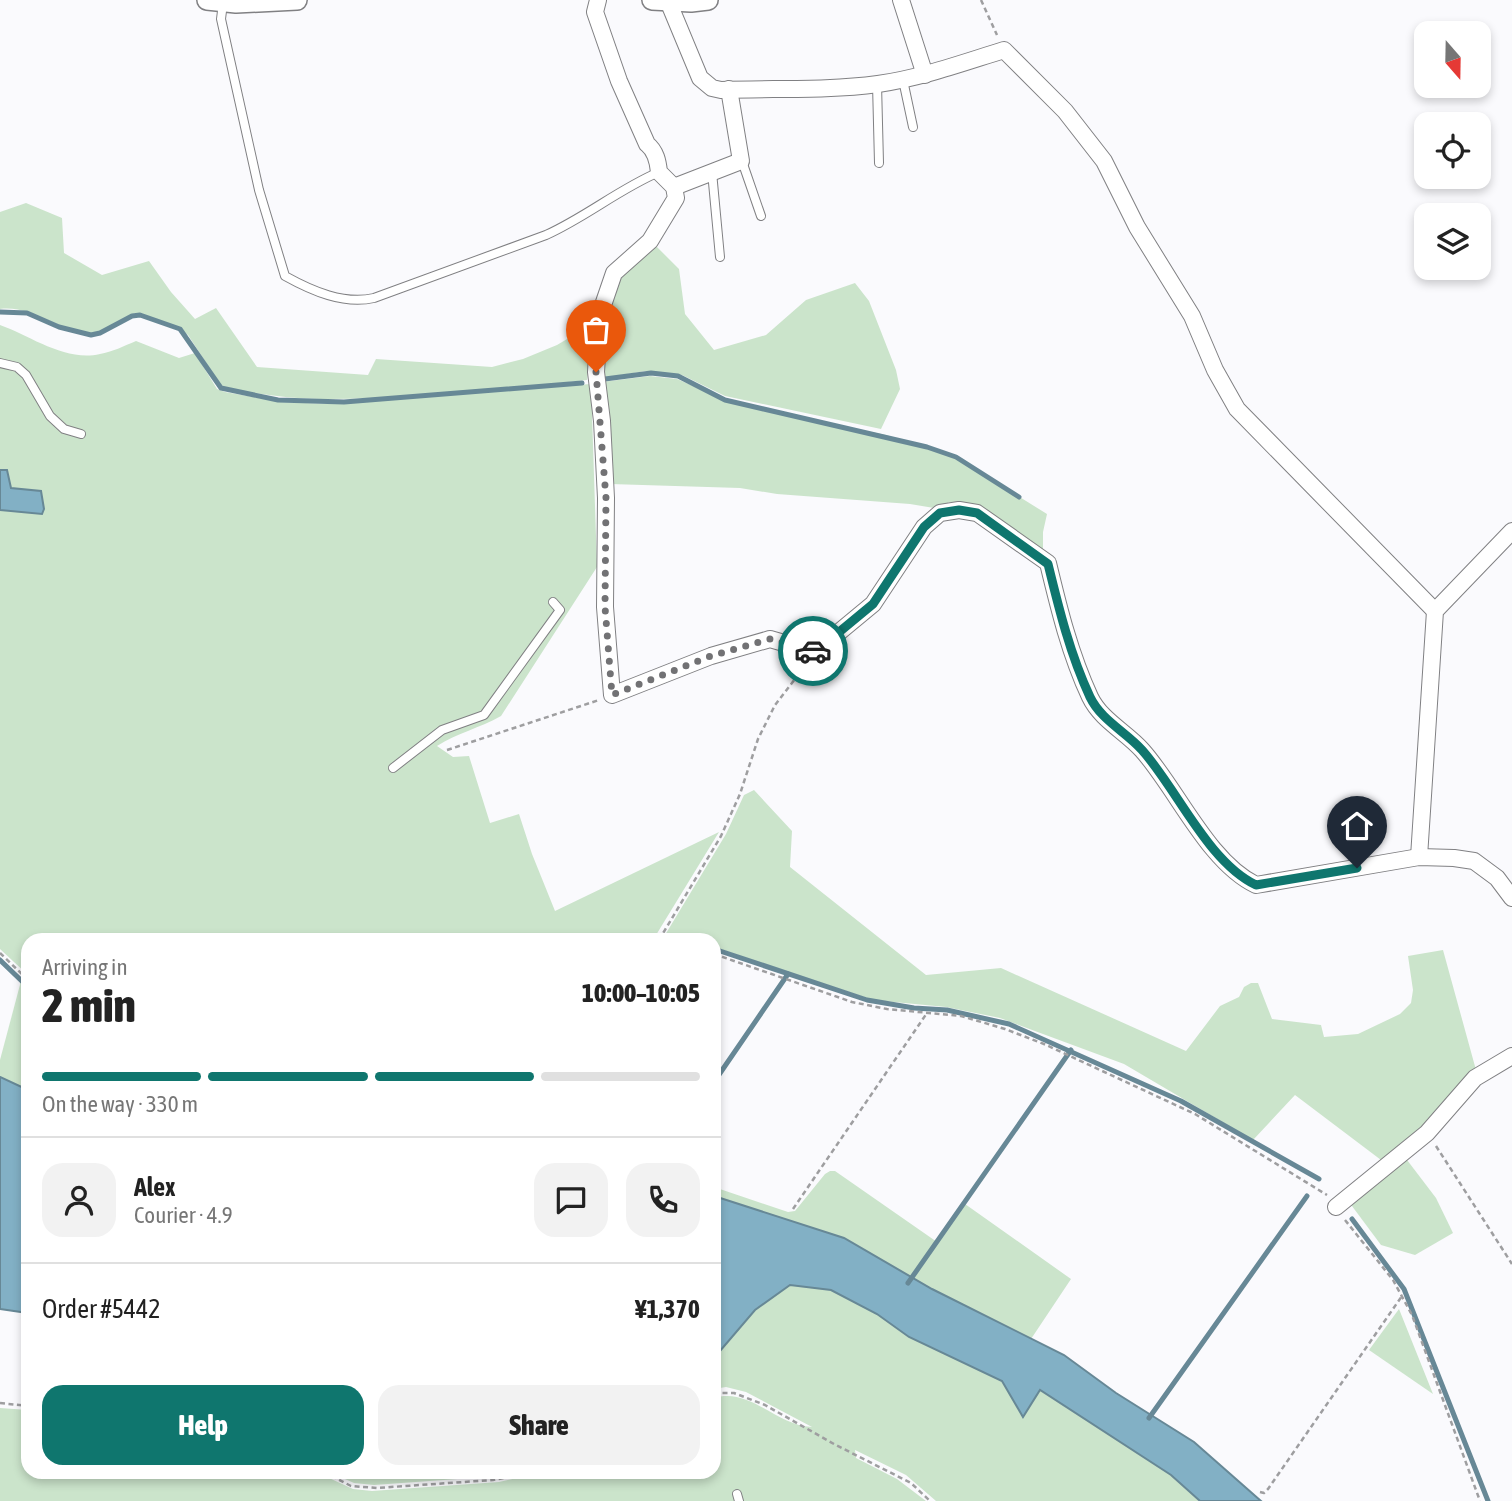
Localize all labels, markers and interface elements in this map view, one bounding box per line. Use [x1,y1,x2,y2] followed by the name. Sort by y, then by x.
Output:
[1414,21,1491,98] north arrow
[1414,21,1491,280] map controls
[1414,112,1491,189] button: locate
[1414,203,1491,280] button: layers
[566,300,626,372] pin
[577,311,615,349] icon: bag
[778,616,848,686] courier
[794,632,832,670] icon: car
[1327,796,1387,868] pin
[1338,807,1376,845] icon: home
[42,954,128,980] text: Arriving in
[582,978,700,1008] text: 10:00–10:05
[42,979,136,1032] text: 2 min
[42,1091,198,1117] text: On the way · 330 m
[42,1163,116,1237] button: person
[534,1163,608,1237] button: chat
[626,1163,700,1237] button: phone
[134,1172,175,1202] text: Alex
[134,1202,233,1228] text: Courier · 4.9
[42,1294,161,1324] text: Order #5442
[635,1294,700,1324] text: ¥1,370
[42,1385,364,1465] button: Help
[378,1385,700,1465] button: Share

